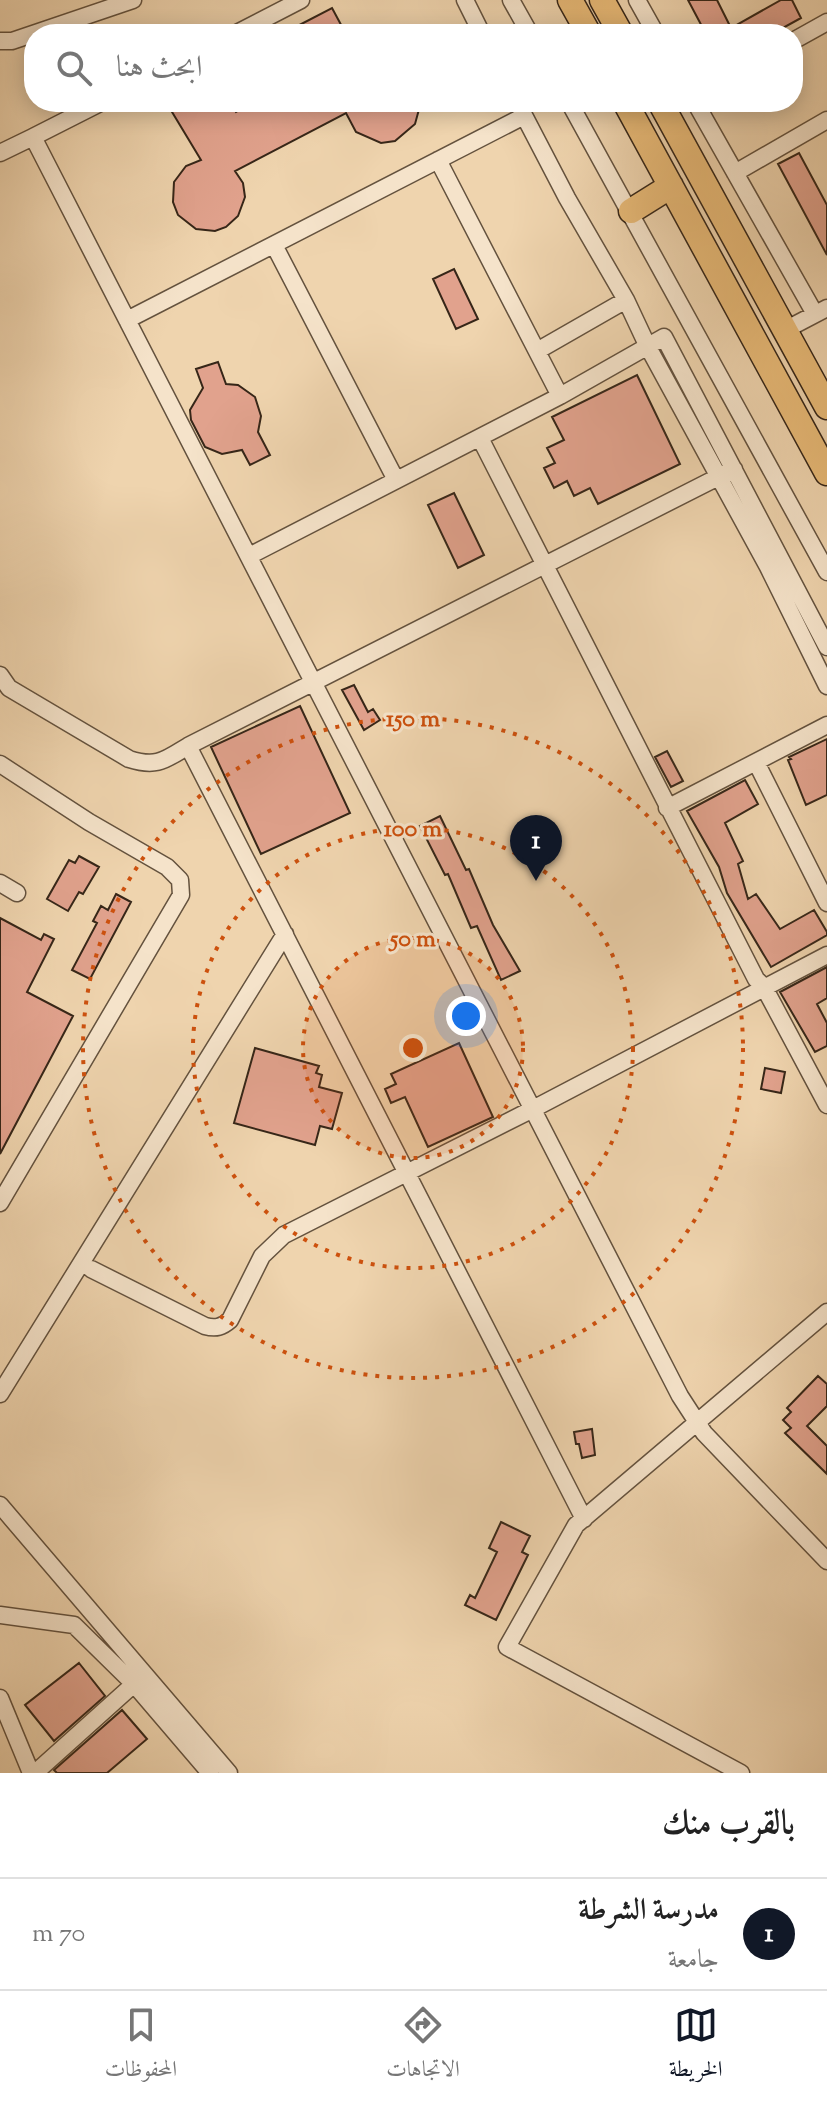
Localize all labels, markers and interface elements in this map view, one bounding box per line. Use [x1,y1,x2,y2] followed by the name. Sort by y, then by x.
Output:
[24,24,803,112] search box
[52,46,96,90] icon: search
[116,47,202,90] text: ابحث هنا
[386,703,440,737] text: 150 m
[384,813,442,847] text: 100 m
[510,815,562,881] pin: 1
[388,923,436,957] text: 50 m
[446,996,486,1036] your location
[399,1034,427,1062] centre of rings
[662,1800,795,1849] text: بالقرب منك
[578,1890,719,1933] text: مدرسة الشرطة
[32,1916,85,1953] text: 70 m
[765,1916,773,1953] text: 1
[668,1942,719,1979] text: جامعة
[105,2003,177,2090] tab: المحفوظات
[386,2003,460,2090] tab: الاتجاهات
[669,2003,722,2090] tab: الخريطة

